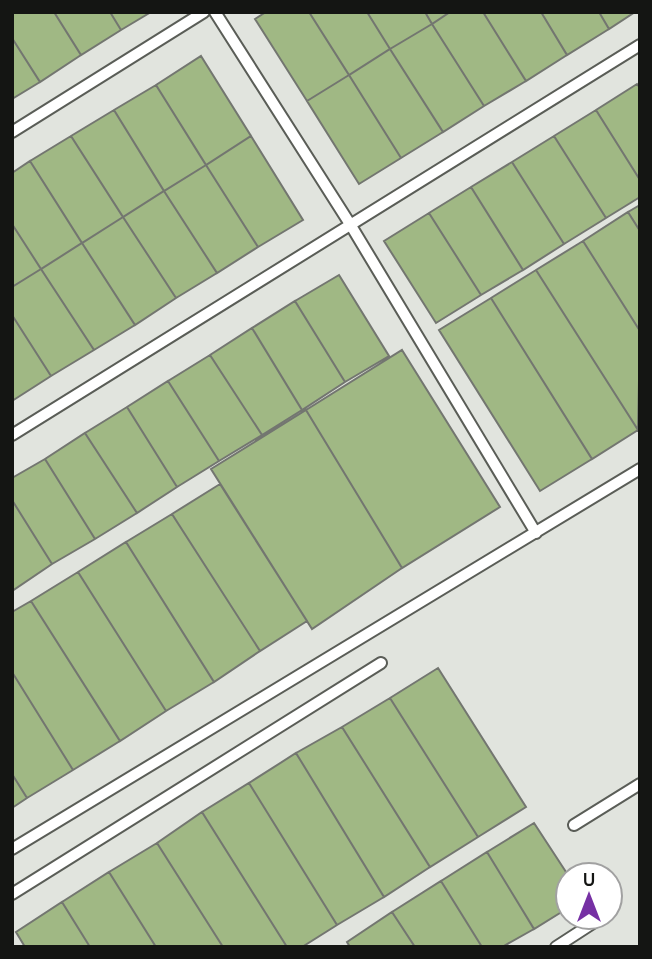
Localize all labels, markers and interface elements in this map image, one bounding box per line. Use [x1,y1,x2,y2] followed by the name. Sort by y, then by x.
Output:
[554,861,624,931] north arrow
[582,869,596,891] text: U

